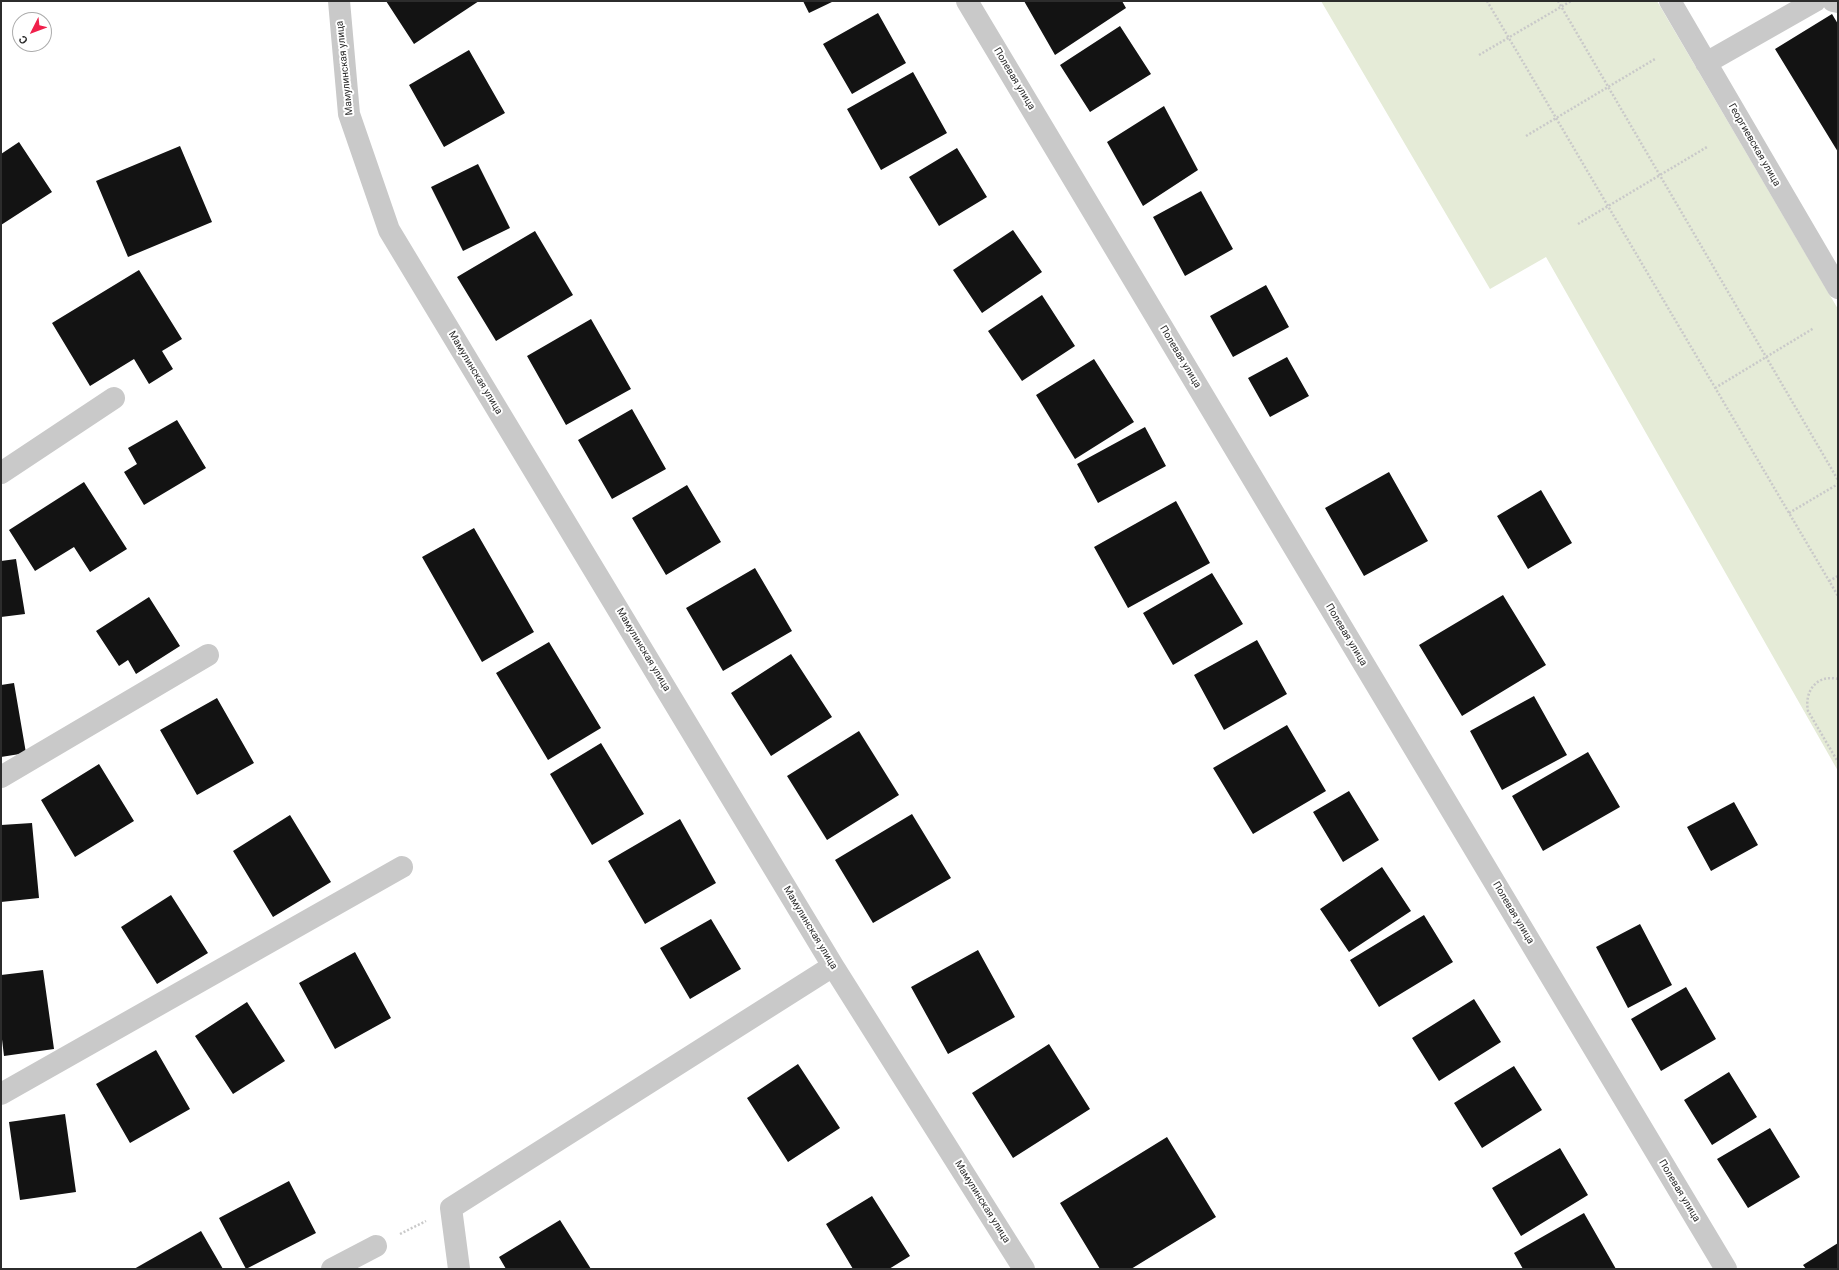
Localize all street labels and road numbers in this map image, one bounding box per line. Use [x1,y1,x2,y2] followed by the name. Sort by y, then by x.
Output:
[334,20,356,116] street label: Мамулинская улица
[991,46,1037,112] street label: Полевая улица
[1725,101,1783,189] street label: Георгиевская улица
[1157,324,1203,390] street label: Полевая улица
[445,329,505,417] street label: Мамулинская улица
[1323,602,1369,668] street label: Полевая улица
[613,606,673,694] street label: Мамулинская улица
[1490,880,1536,946] street label: Полевая улица
[780,884,840,972] street label: Мамулинская улица
[1656,1158,1702,1224] street label: Полевая улица
[952,1159,1012,1245] street label: Мамулинская улица

